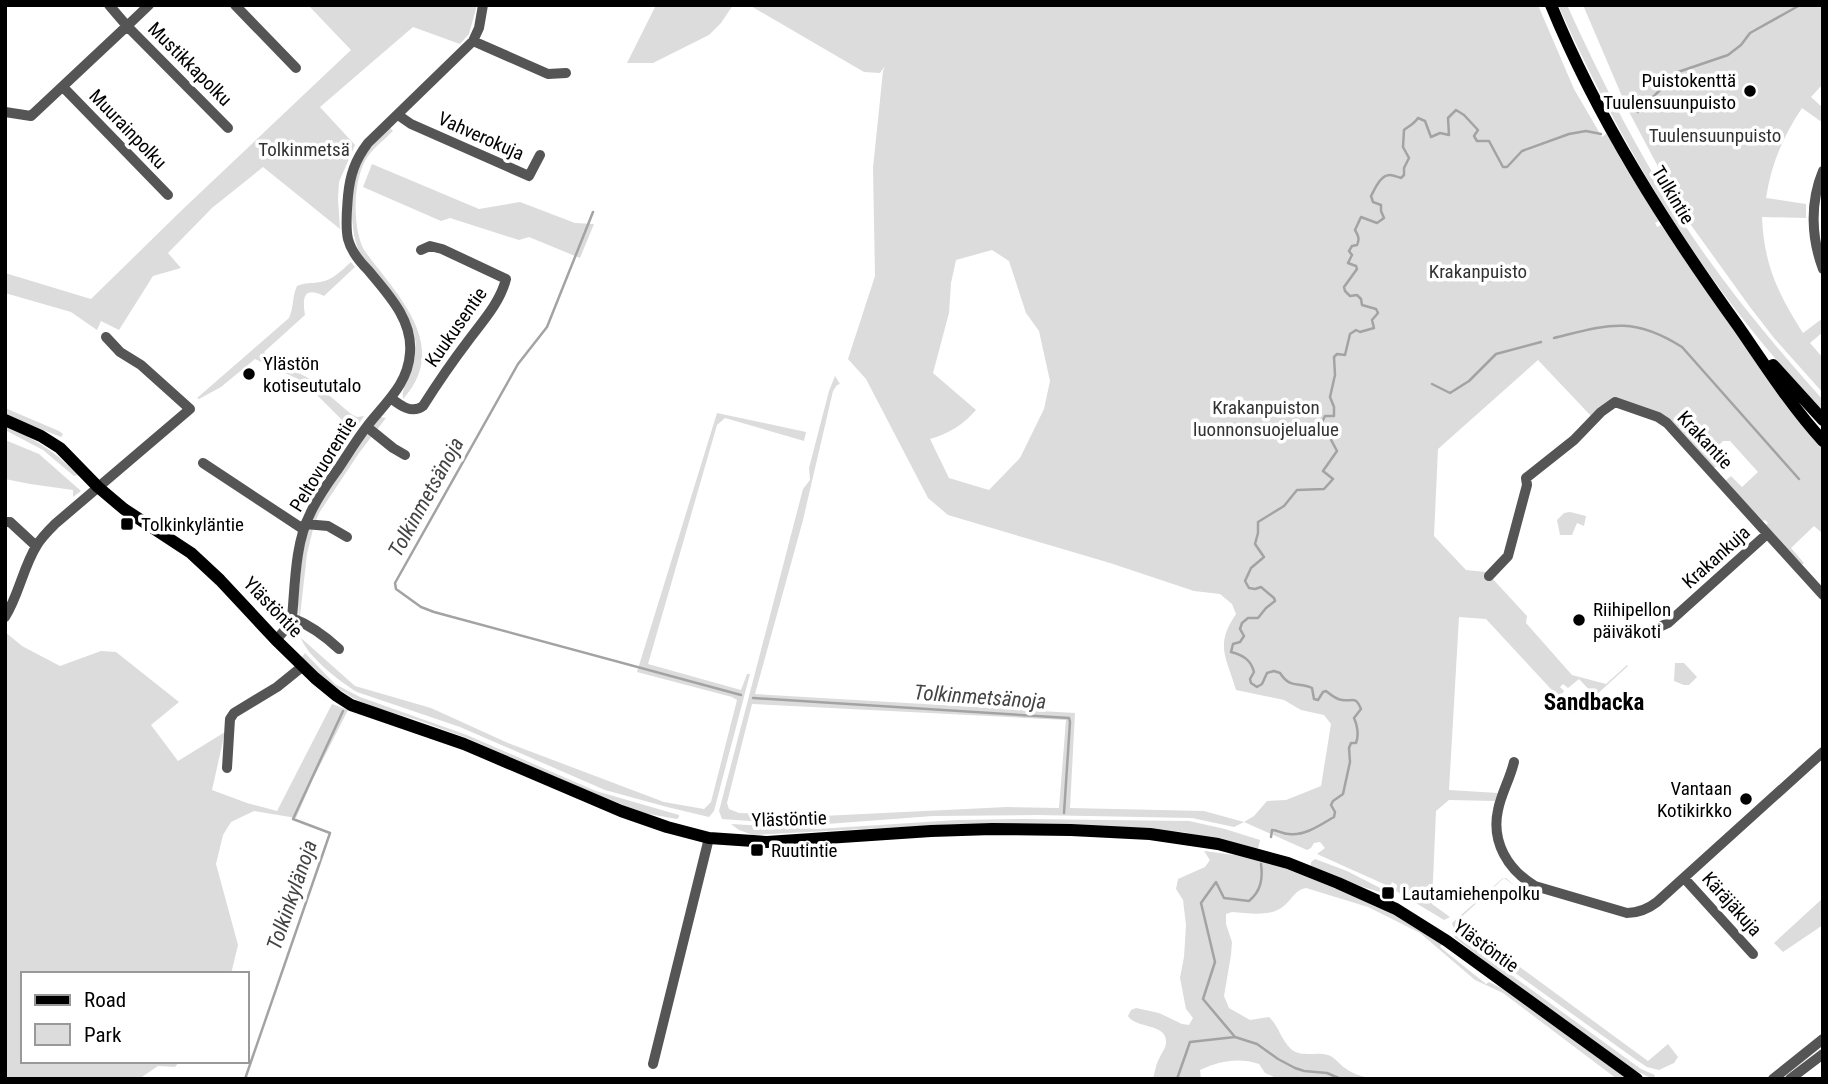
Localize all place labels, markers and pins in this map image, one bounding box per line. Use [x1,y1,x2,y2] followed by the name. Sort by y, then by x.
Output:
[1603,69,1736,114] place label: Puistokenttä Tuulensuunpuisto
[1742,83,1758,99] marker: Puistokenttä Tuulensuunpuisto
[263,352,361,397] place label: Ylästön kotiseututalo
[241,366,257,382] marker: Ylästön kotiseututalo
[141,513,244,536] place label: Tolkinkyläntie
[119,516,135,532] marker: Tolkinkyläntie
[1593,598,1671,643] place label: Riihipellon päiväkoti
[1571,612,1587,628] marker: Riihipellon päiväkoti
[1657,777,1732,822] place label: Vantaan Kotikirkko
[1738,791,1754,807] marker: Vantaan Kotikirkko
[771,839,838,862] place label: Ruutintie
[749,842,765,858] marker: Ruutintie
[1402,882,1540,905] place label: Lautamiehenpolku
[1380,885,1396,901] marker: Lautamiehenpolku

